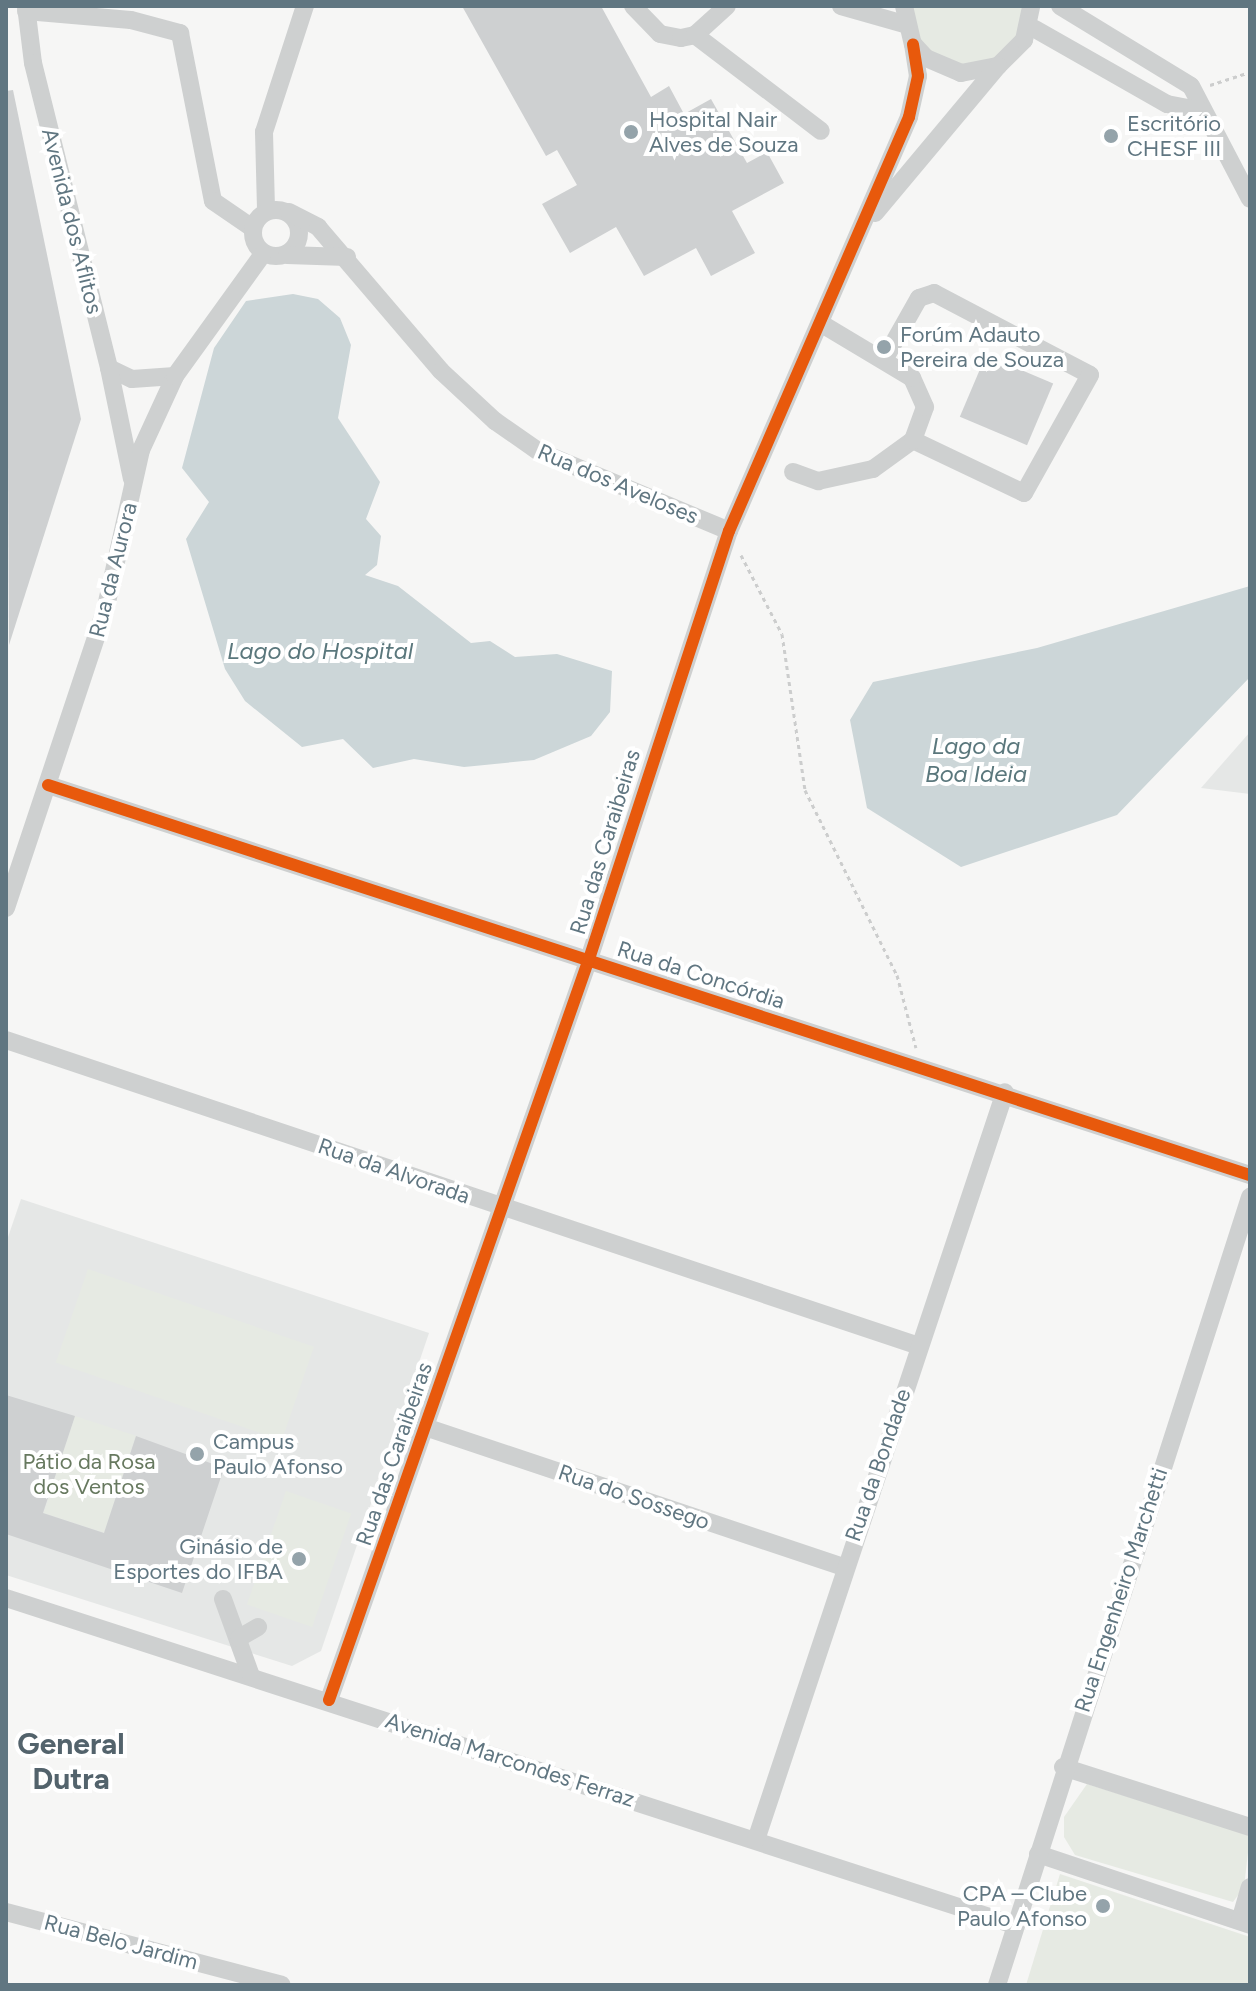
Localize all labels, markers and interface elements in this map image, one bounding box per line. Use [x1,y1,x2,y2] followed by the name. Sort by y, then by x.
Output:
[649,106,799,158] place label: Hospital Nair Alves de Souza
[1127,110,1221,162] place label: Escritório CHESF III
[620,121,642,143] marker: Hospital Nair Alves de Souza
[36,125,108,317] street label: Avenida dos Aflitos
[1102,127,1120,145] marker: Escritório CHESF III
[900,321,1064,372] place label: Forúm Adauto Pereira de Souza
[875,338,893,356] marker: Forúm Adauto Pereira de Souza
[534,438,702,530] street label: Rua dos Aveloses
[83,500,143,640] street label: Rua da Aurora
[227,637,413,665] water label: Lago do Hospital
[925,732,1027,788] water label: Lago da Boa Ideia
[564,746,646,938] street label: Rua das Caraibeiras
[614,935,788,1015] street label: Rua da Concórdia
[315,1133,473,1209] street label: Rua da Alvorada
[350,1359,438,1549] street label: Rua das Caraibeiras
[840,1385,916,1545] street label: Rua da Bondade
[213,1428,343,1480] place label: Campus Paulo Afonso
[188,1445,206,1463] marker: Campus Paulo Afonso
[23,1448,155,1500] park label: Pátio da Rosa dos Ventos
[555,1459,713,1535] street label: Rua do Sossego
[1069,1464,1173,1716] street label: Rua Engenheiro Marchetti
[113,1533,283,1584] place label: Ginásio de Esportes do IFBA
[290,1550,308,1568] marker: Ginásio de Esportes do IFBA
[382,1707,638,1813] street label: Avenida Marcondes Ferraz
[17,1726,125,1796] district label: General Dutra
[957,1880,1087,1932] place label: CPA – Clube Paulo Afonso
[1094,1897,1112,1915] marker: CPA – Clube Paulo Afonso
[41,1909,201,1975] street label: Rua Belo Jardim

